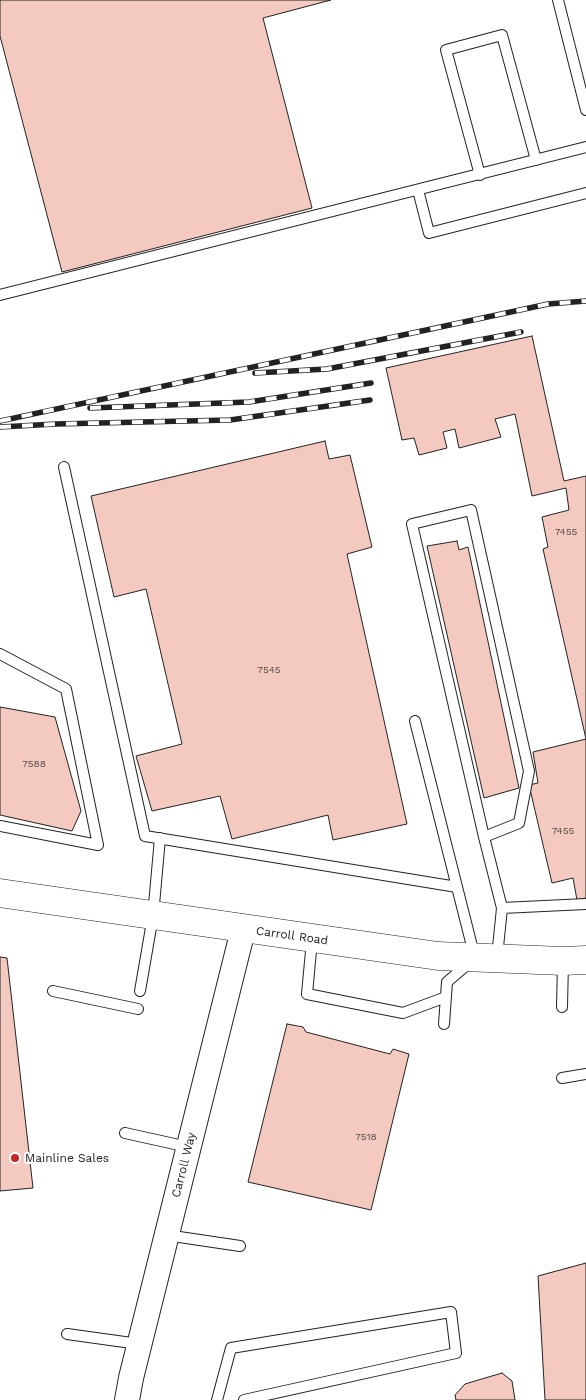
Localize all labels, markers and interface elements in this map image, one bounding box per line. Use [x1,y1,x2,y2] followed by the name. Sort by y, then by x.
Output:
[555,526,577,538] house number: 7455
[257,664,281,676] house number: 7545
[22,758,46,770] house number: 7588
[552,825,574,837] house number: 7455
[255,924,329,948] street label: Carroll Road
[169,1131,199,1199] street label: Carroll Way
[355,1131,377,1143] house number: 7518
[25,1151,109,1165] place label: Mainline Sales
[9,1152,21,1164] marker: Mainline Sales

